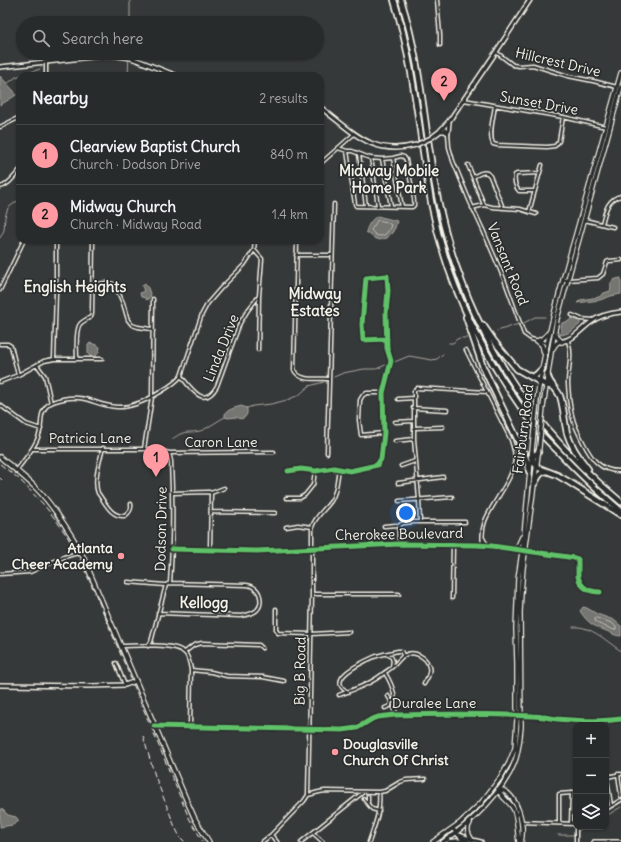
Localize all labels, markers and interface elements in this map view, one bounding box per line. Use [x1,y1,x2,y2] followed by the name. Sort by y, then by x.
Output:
[16,16,324,60] search box
[30,27,52,49] icon: search
[62,29,143,48] text: Search here
[514,43,602,81] street label: Hillcrest Drive
[431,68,457,101] pin: 2
[32,87,88,109] text: Nearby
[498,87,580,119] street label: Sunset Drive
[259,90,308,107] text: 2 results
[70,137,240,156] text: Clearview Baptist Church
[42,146,48,163] text: 1
[270,146,308,163] text: 840 m
[70,156,201,173] text: Church · Dodson Drive
[339,161,439,197] district label: Midway Mobile Home Park
[70,197,176,216] text: Midway Church
[41,206,49,223] text: 2
[272,206,308,223] text: 1.4 km
[70,216,202,233] text: Church · Midway Road
[483,220,533,308] street label: Vansant Road
[24,277,126,297] district label: English Heights
[288,284,342,320] district label: Midway Estates
[199,311,243,385] street label: Linda Drive
[509,383,537,475] street label: Fairburn Road
[49,429,131,447] street label: Patricia Lane
[184,433,258,451] street label: Caron Lane
[143,444,169,477] pin: 1
[151,486,171,572] street label: Dodson Drive
[396,503,416,523] your location
[335,524,463,544] street label: Cherokee Boulevard
[12,539,113,573] place label: Atlanta Cheer Academy
[116,551,126,561] marker: Atlanta Cheer Academy
[180,593,228,613] district label: Kellogg
[290,636,310,706] street label: Big B Road
[392,694,476,712] street label: Duralee Lane
[573,722,609,830] map controls
[573,722,609,758] button: +
[343,735,449,769] place label: Douglasville Church Of Christ
[330,747,340,757] marker: Douglasville Church Of Christ
[573,758,609,794] button: −
[573,794,609,830] button: layers

